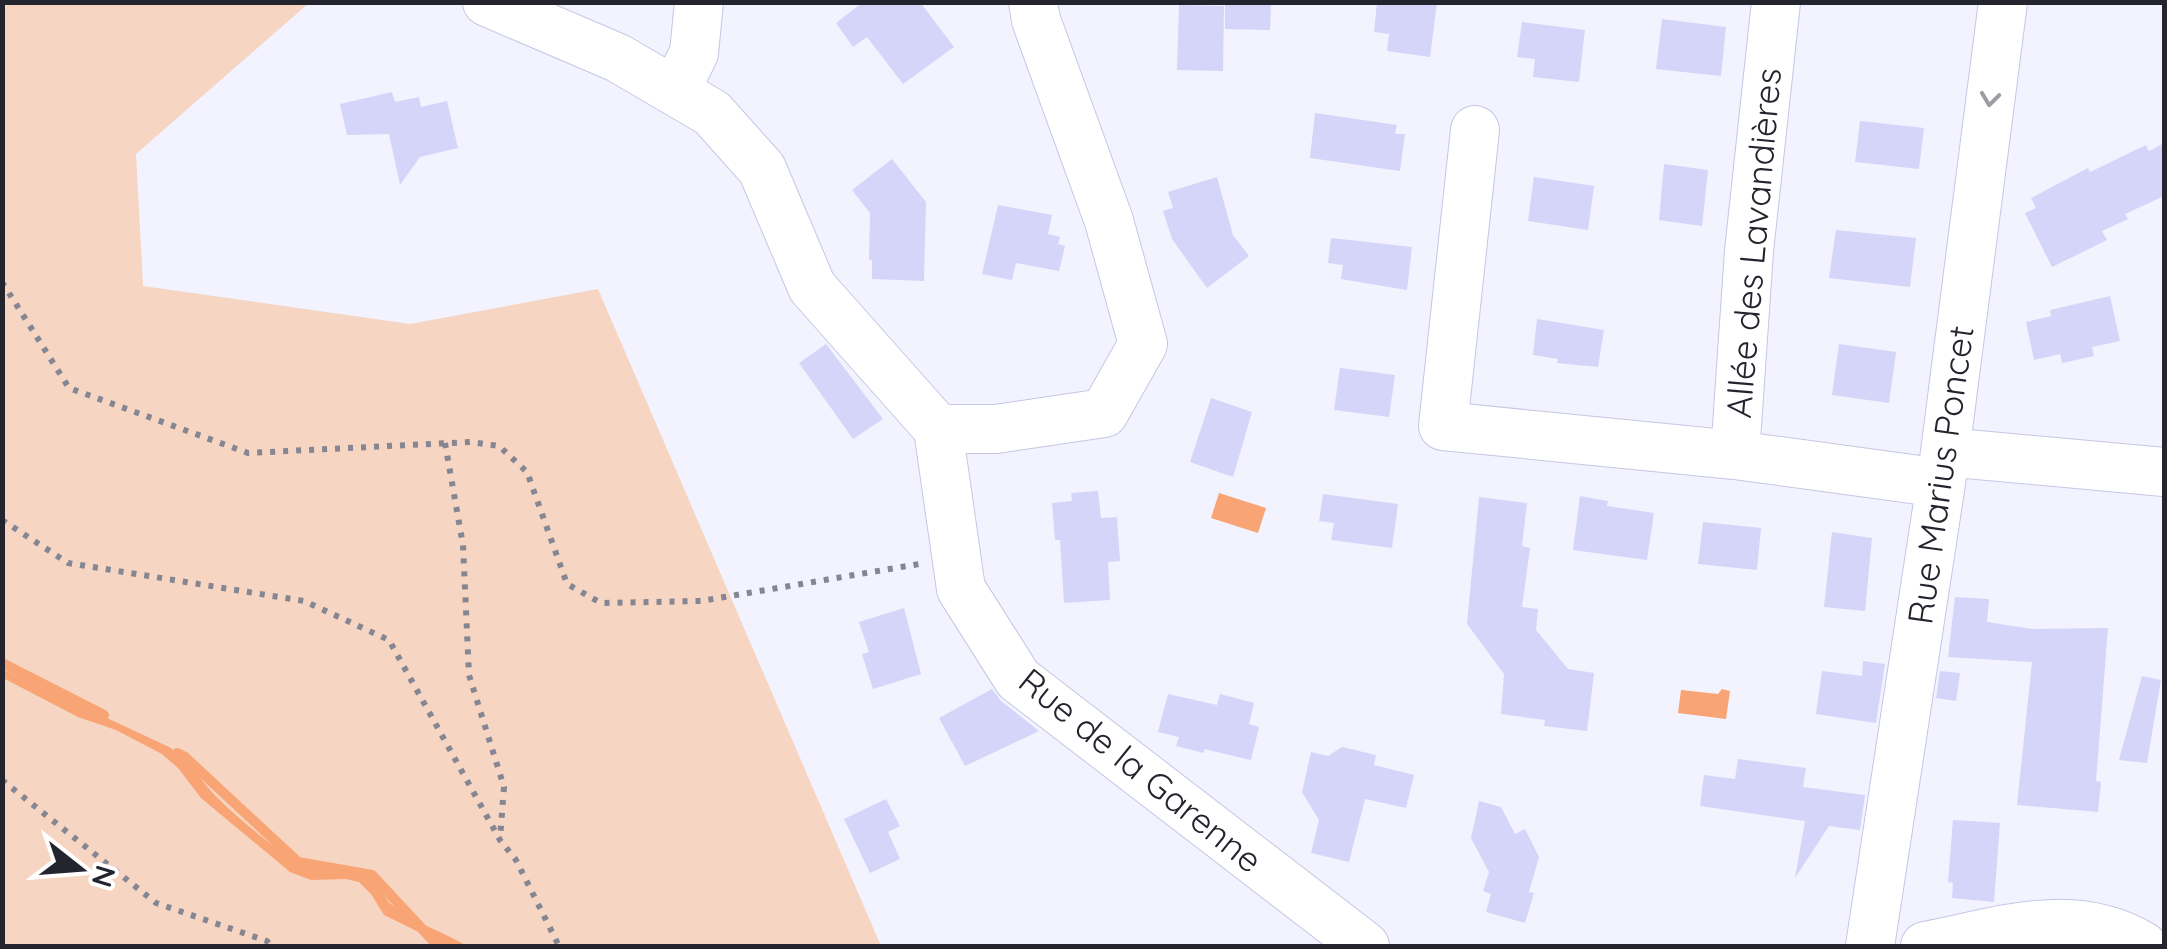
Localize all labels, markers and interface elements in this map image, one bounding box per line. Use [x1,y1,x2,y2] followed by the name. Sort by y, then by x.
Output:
[1716,66,1790,420] street label: Allée des Lavandières
[1980,91,2001,107] one-way arrow
[1897,323,1983,627] street label: Rue Marius Poncet
[1010,658,1272,882] street label: Rue de la Garenne
[30,819,130,919] north arrow
[85,861,124,891] text: N

